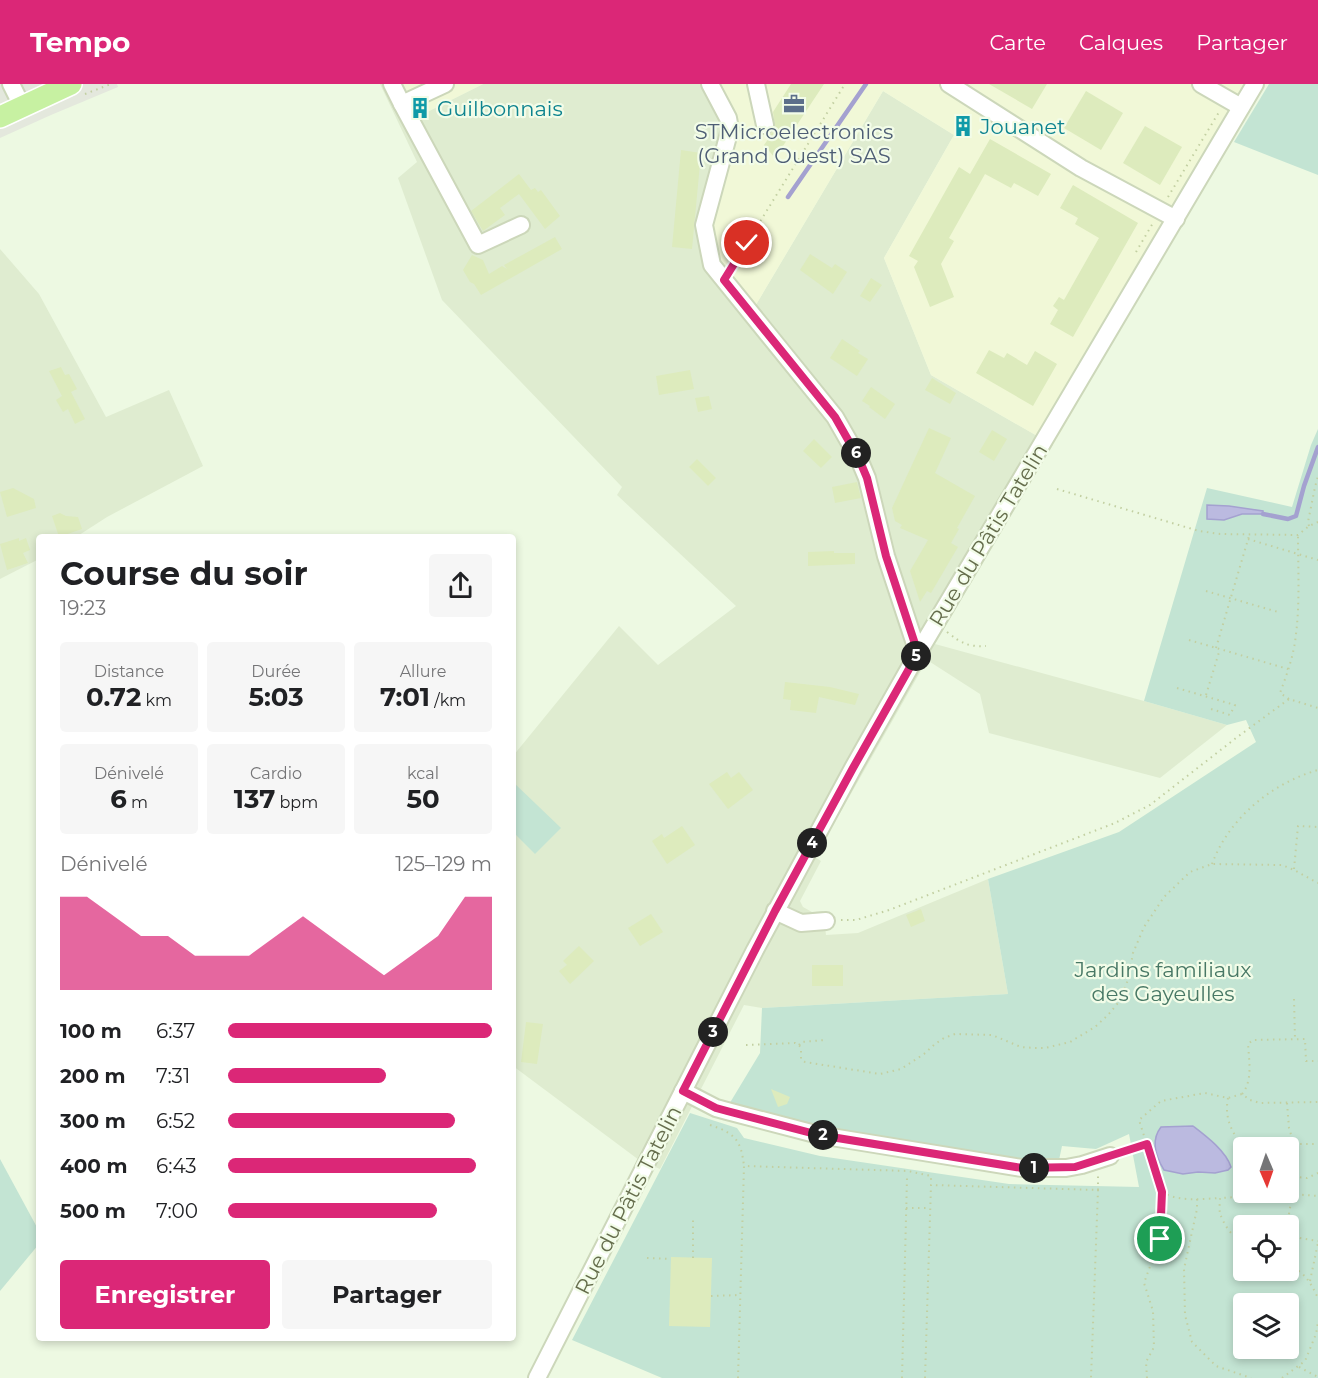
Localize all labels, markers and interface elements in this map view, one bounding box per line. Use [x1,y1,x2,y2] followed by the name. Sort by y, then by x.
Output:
[30,25,130,59] text: Tempo
[989,30,1046,55] text: Carte
[1079,30,1163,55] text: Calques
[1196,30,1288,55] text: Partager
[782,92,806,116] office icon: STMicroelectronics (Grand Ouest) SAS
[408,96,432,120] building icon: Guilbonnais
[437,96,563,121] place label: Guilbonnais
[951,114,975,138] building icon: Jouanet
[979,114,1066,139] place label: Jouanet
[695,119,893,168] place label: STMicroelectronics (Grand Ouest) SAS
[721,217,772,268] pin
[730,226,763,259] icon: check
[841,438,871,468] pin: 6
[924,439,1052,631] street label: Rue du Pâtis Tatelin
[851,443,861,462] text: 6
[60,553,308,593] text: Course du soir
[429,554,492,617] button: share
[60,596,106,620] text: 19:23
[901,641,931,671] pin: 5
[911,646,921,665] text: 5
[94,662,164,681] text: Distance
[251,662,301,681] text: Durée
[400,662,446,681] text: Allure
[86,681,141,713] text: 0.72
[248,681,304,713] text: 5:03
[380,681,430,713] text: 7:01
[141,691,172,710] text: km
[430,691,466,710] text: /km
[94,764,164,783] text: Dénivelé
[250,764,302,783] text: Cardio
[407,764,439,783] text: kcal
[110,783,127,815] text: 6
[234,783,275,815] text: 137
[406,783,440,815] text: 50
[127,793,148,812] text: m
[275,793,318,812] text: bpm
[797,828,827,858] pin: 4
[806,833,818,852] text: 4
[60,852,148,876] text: Dénivelé
[395,852,492,876] text: 125–129 m
[1073,957,1252,1006] park label: Jardins familiaux des Gayeulles
[698,1017,728,1047] pin: 3
[60,1019,122,1043] text: 100 m
[156,1019,195,1043] text: 6:37
[708,1022,718,1041] text: 3
[60,1064,126,1088] text: 200 m
[156,1064,190,1088] text: 7:31
[570,1101,686,1299] street label: Rue du Pâtis Tatelin
[60,1109,126,1133] text: 300 m
[156,1109,195,1133] text: 6:52
[808,1120,838,1150] pin: 2
[818,1125,828,1144] text: 2
[1233,1137,1299,1203] north arrow
[1233,1137,1299,1359] map controls
[1019,1153,1049,1183] pin: 1
[60,1154,128,1178] text: 400 m
[156,1154,197,1178] text: 6:43
[1031,1158,1037,1177] text: 1
[60,1199,126,1223] text: 500 m
[156,1199,198,1223] text: 7:00
[1134,1213,1185,1264] pin
[1233,1215,1299,1281] button: locate
[1143,1222,1176,1255] icon: arrive
[60,1260,270,1329] button: Enregistrer
[282,1260,492,1329] button: Partager
[1233,1293,1299,1359] button: layers

